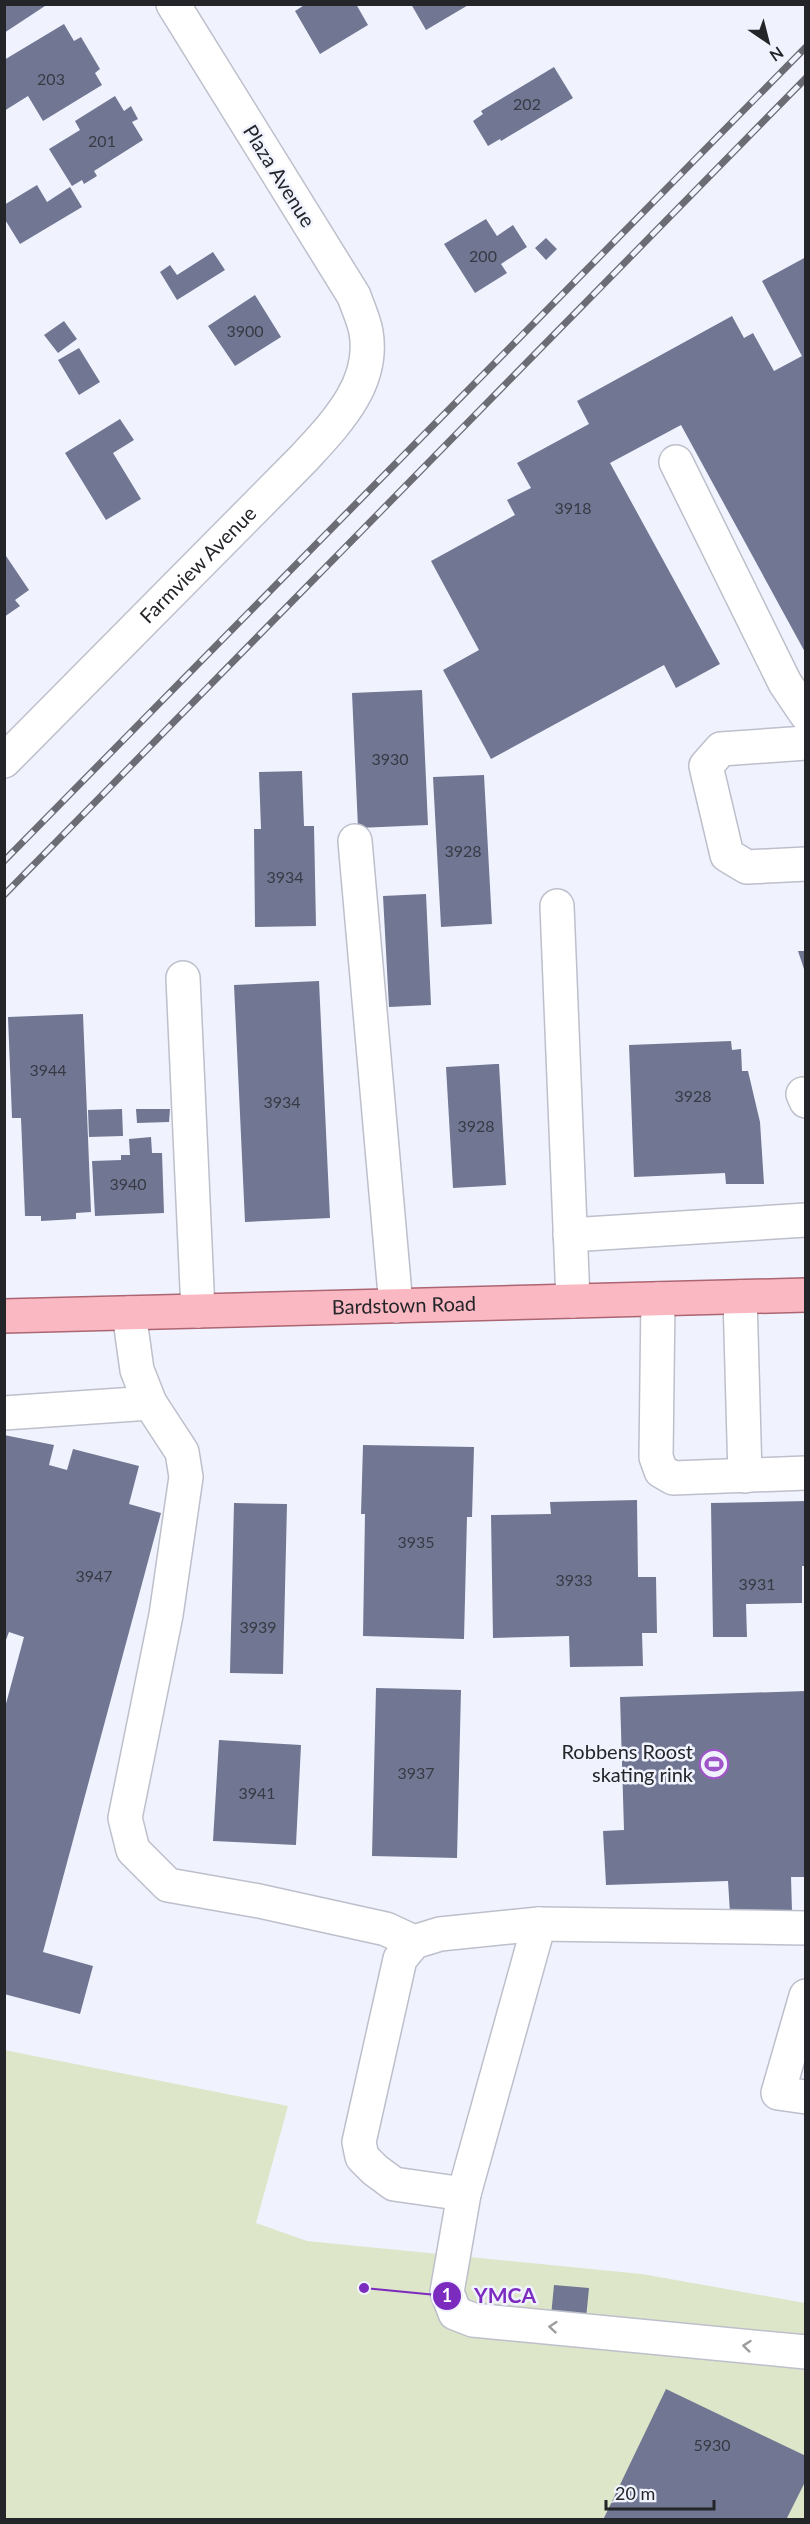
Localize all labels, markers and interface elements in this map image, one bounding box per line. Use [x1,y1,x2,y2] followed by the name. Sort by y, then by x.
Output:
[738,12,798,72] north arrow
[766,43,787,66] text: N
[37,69,65,88] house number: 203
[513,94,541,113] house number: 202
[239,120,321,231] street label: Plaza Avenue
[88,131,116,150] house number: 201
[469,246,497,265] house number: 200
[226,321,264,340] house number: 3900
[554,498,592,517] house number: 3918
[134,501,261,628] street label: Farmview Avenue
[371,749,409,768] house number: 3930
[444,841,482,860] house number: 3928
[266,867,304,886] house number: 3934
[29,1060,67,1079] house number: 3944
[674,1086,712,1105] house number: 3928
[263,1092,301,1111] house number: 3934
[457,1116,495,1135] house number: 3928
[109,1174,147,1193] house number: 3940
[331,1291,476,1318] street label: Bardstown Road
[397,1532,435,1551] house number: 3935
[75,1566,113,1585] house number: 3947
[555,1570,593,1589] house number: 3933
[738,1574,776,1593] house number: 3931
[239,1617,277,1636] house number: 3939
[561,1739,694,1786] place label: Robbens Roost skating rink
[698,1748,730,1780] sports icon: Robbens Roost skating rink
[397,1763,435,1782] house number: 3937
[238,1783,276,1802] house number: 3941
[432,2276,548,2315] callout: YMCA
[473,2282,536,2307] text: YMCA
[442,2284,452,2306] text: 1
[549,2321,558,2334] one-way arrow
[743,2340,752,2353] one-way arrow
[693,2435,731,2454] house number: 5930
[606,2473,714,2511] scale bar
[615,2482,655,2504] text: 20 m

